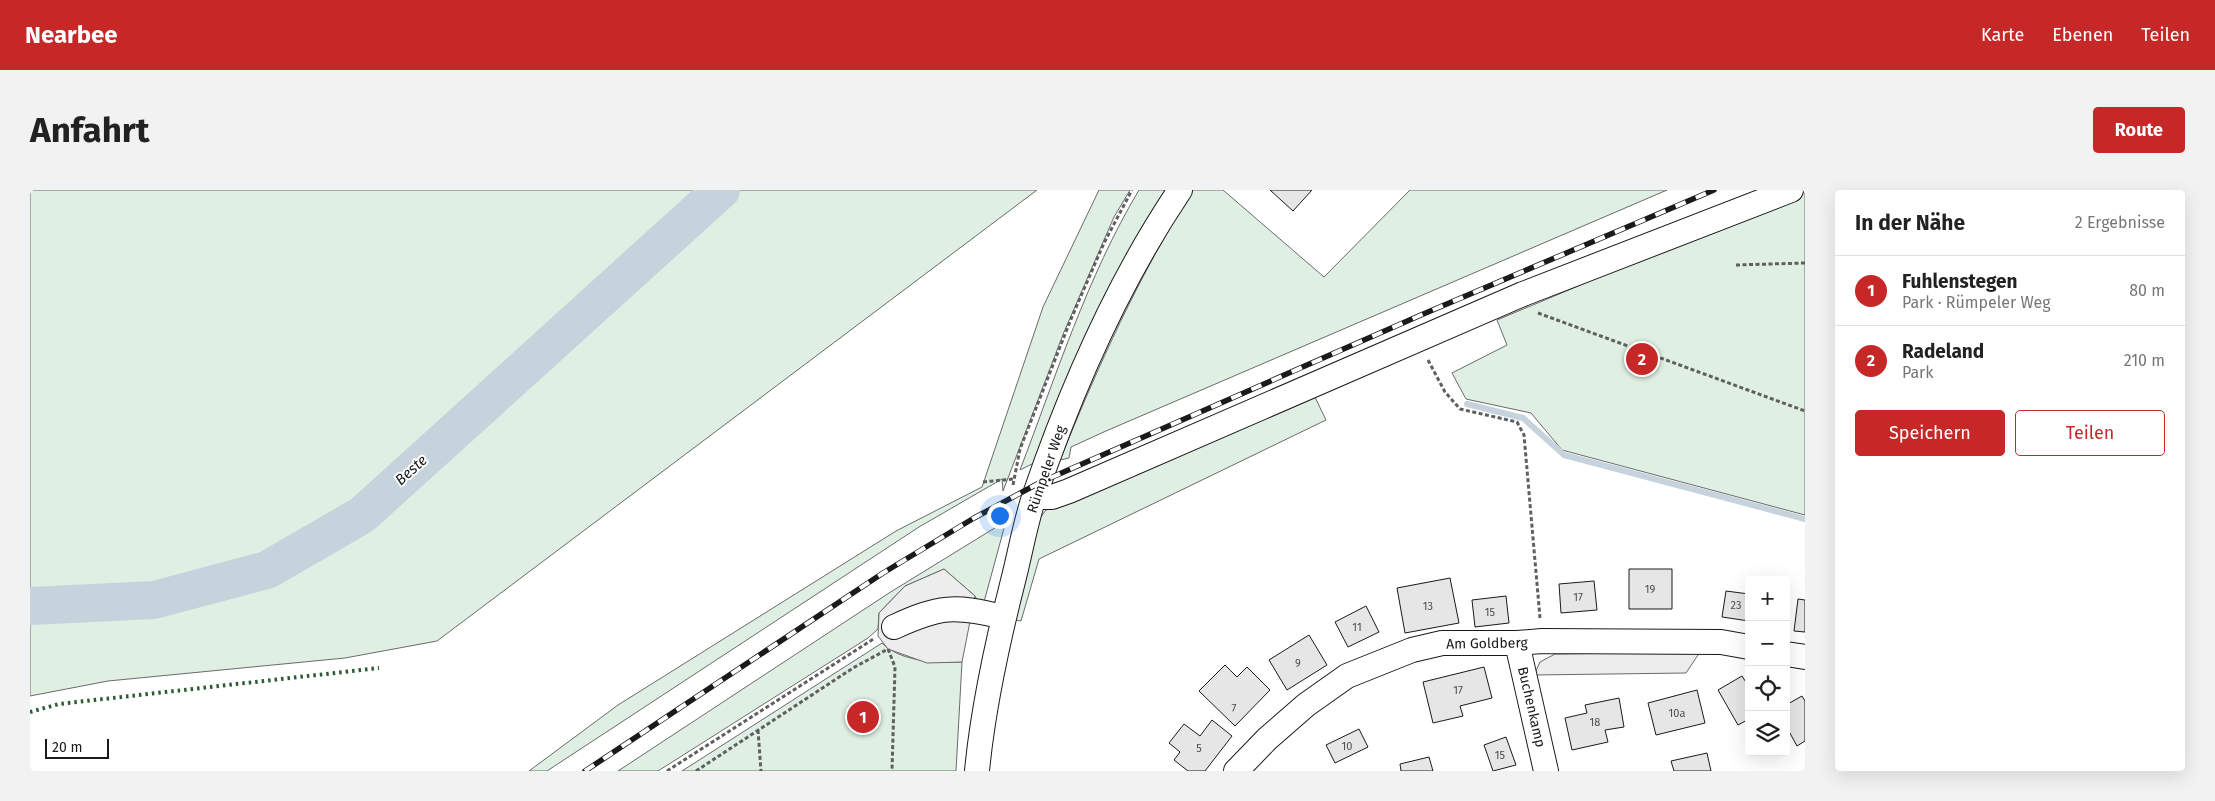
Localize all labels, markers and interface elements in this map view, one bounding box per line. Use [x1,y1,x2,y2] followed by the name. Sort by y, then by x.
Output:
[25,21,118,49] text: Nearbee
[1981,24,2024,46] text: Karte
[2052,24,2113,46] text: Ebenen
[2141,24,2190,46] text: Teilen
[2093,107,2185,153] button: Route
[30,109,149,151] text: Anfahrt
[1855,210,1965,236] text: In der Nähe
[2075,213,2165,232] text: 2 Ergebnisse
[1902,270,2018,293] text: Fuhlenstegen
[1867,281,1875,300] text: 1
[2129,281,2165,300] text: 80 m
[1902,293,2051,312] text: Park · Rümpeler Weg
[1626,340,1658,378] pin: 2
[1902,340,1984,363] text: Radeland
[1867,351,1875,370] text: 2
[2124,351,2165,370] text: 210 m
[1902,363,1934,382] text: Park
[1855,410,2005,456] button: Speichern
[2015,410,2165,456] button: Teilen
[1024,422,1070,515] street label: Rümpeler Weg
[391,451,431,489] water label: Beste
[987,503,1013,529] your location
[1745,576,1790,756] map controls
[1745,576,1790,621] button: +
[1645,583,1655,596] house number: 19
[1573,591,1583,604] house number: 17
[1731,599,1741,612] house number: 23
[1423,600,1433,613] house number: 13
[1485,606,1496,619] house number: 15
[1352,621,1362,634] house number: 11
[1745,621,1790,666] button: −
[1446,634,1529,653] street label: Am Goldberg
[1295,657,1301,670] house number: 9
[1514,665,1549,749] street label: Buchenkamp
[1745,666,1790,711] button: locate
[1453,684,1463,697] house number: 17
[847,698,879,736] pin: 1
[1232,702,1237,715] house number: 7
[1669,707,1685,720] house number: 10a
[1745,711,1790,756] button: layers
[1590,716,1600,729] house number: 18
[45,736,109,759] scale bar
[52,739,82,756] text: 20 m
[1342,740,1352,753] house number: 10
[1196,742,1202,755] house number: 5
[1495,749,1506,762] house number: 15

